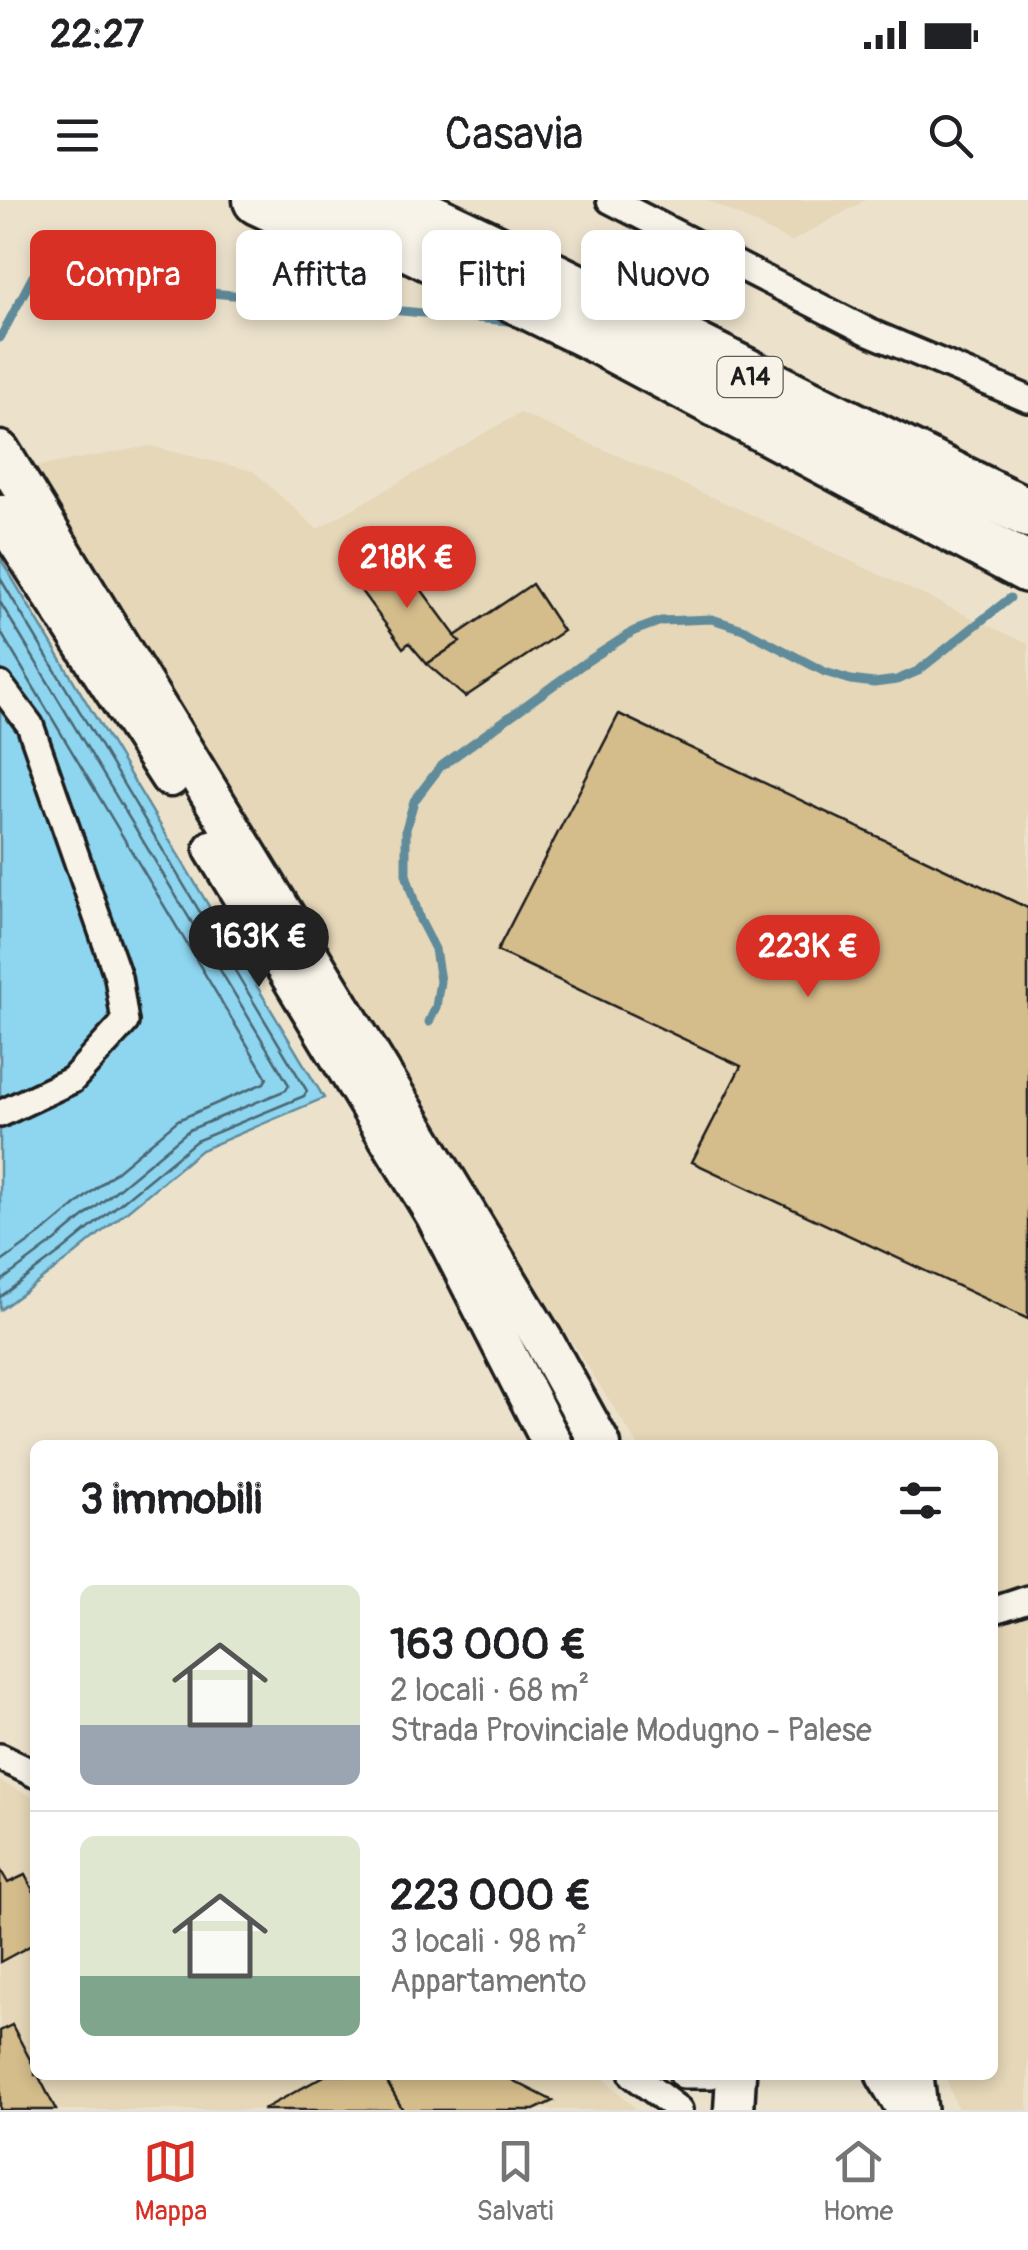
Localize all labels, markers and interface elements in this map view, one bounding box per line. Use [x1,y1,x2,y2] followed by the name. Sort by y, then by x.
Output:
[50,11,144,59] text: 22:27
[445,107,583,163] text: Casavia
[50,108,105,163] icon: menu
[923,108,978,163] icon: search
[30,230,216,320] chip: Compra
[236,230,402,320] chip: Affitta
[422,230,561,320] chip: Filtri
[581,230,745,320] chip: Nuovo
[718,357,782,397] road number: A14
[326,526,488,611] pin: 218K €
[360,538,454,578] text: 218K €
[178,905,340,990] pin: 163K €
[727,915,889,1000] pin: 223K €
[211,917,307,957] text: 163K €
[758,927,858,967] text: 223K €
[893,1473,948,1528] icon: filters
[80,1474,262,1526] text: 3 immobili
[390,1619,586,1671] text: 163 000 €
[160,1625,280,1745] icon: home
[390,1671,589,1711] text: 2 locali · 68 m²
[390,1711,872,1751] text: Strada Provinciale Modugno - Palese
[390,1870,591,1922] text: 223 000 €
[160,1876,280,1996] icon: home
[390,1922,587,1962] text: 3 locali · 98 m²
[390,1962,586,2002] text: Appartamento
[135,2134,207,2229] tab: Mappa
[476,2134,554,2229] tab: Salvati
[823,2134,893,2229] tab: Home

